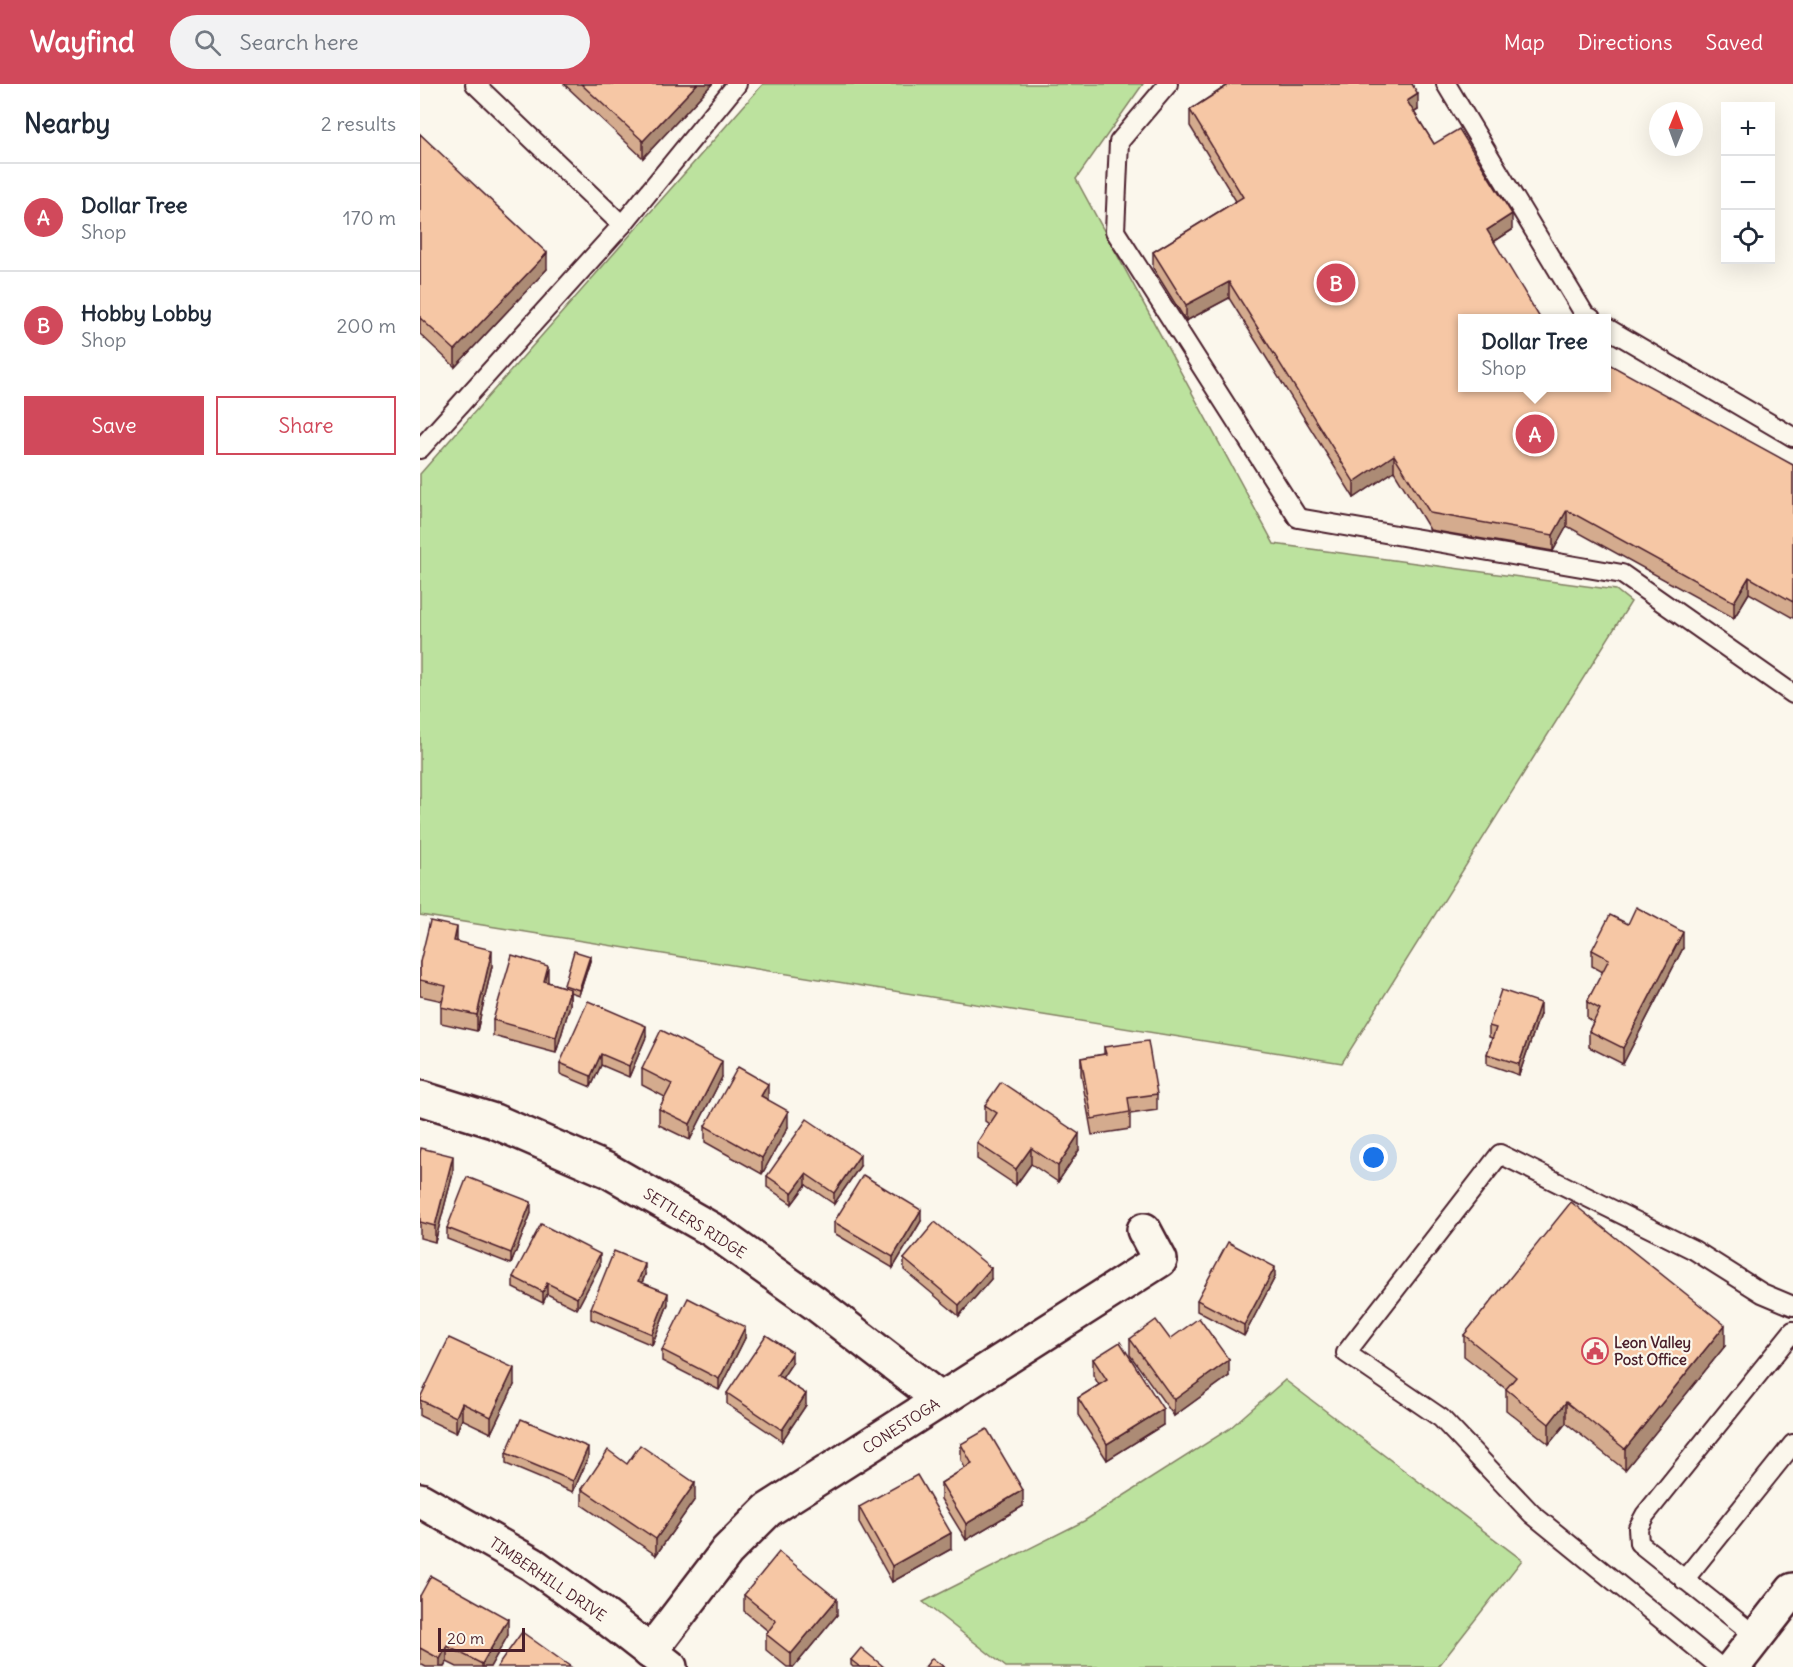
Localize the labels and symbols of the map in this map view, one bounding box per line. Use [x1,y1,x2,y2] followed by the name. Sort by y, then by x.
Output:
[1649,102,1703,156] north arrow
[1316,260,1356,306] pin: B
[1516,412,1554,456] pin: A
[1359,1143,1388,1172] your location
[640,1184,750,1262] street label: SETTLERS RIDGE
[1614,1333,1691,1369] place label: Leon Valley Post Office
[1580,1336,1610,1366] public building icon: Leon Valley Post Office
[859,1394,943,1458] street label: CONESTOGA
[486,1533,610,1625] street label: TIMBERHILL DRIVE
[438,1625,525,1652] scale bar

